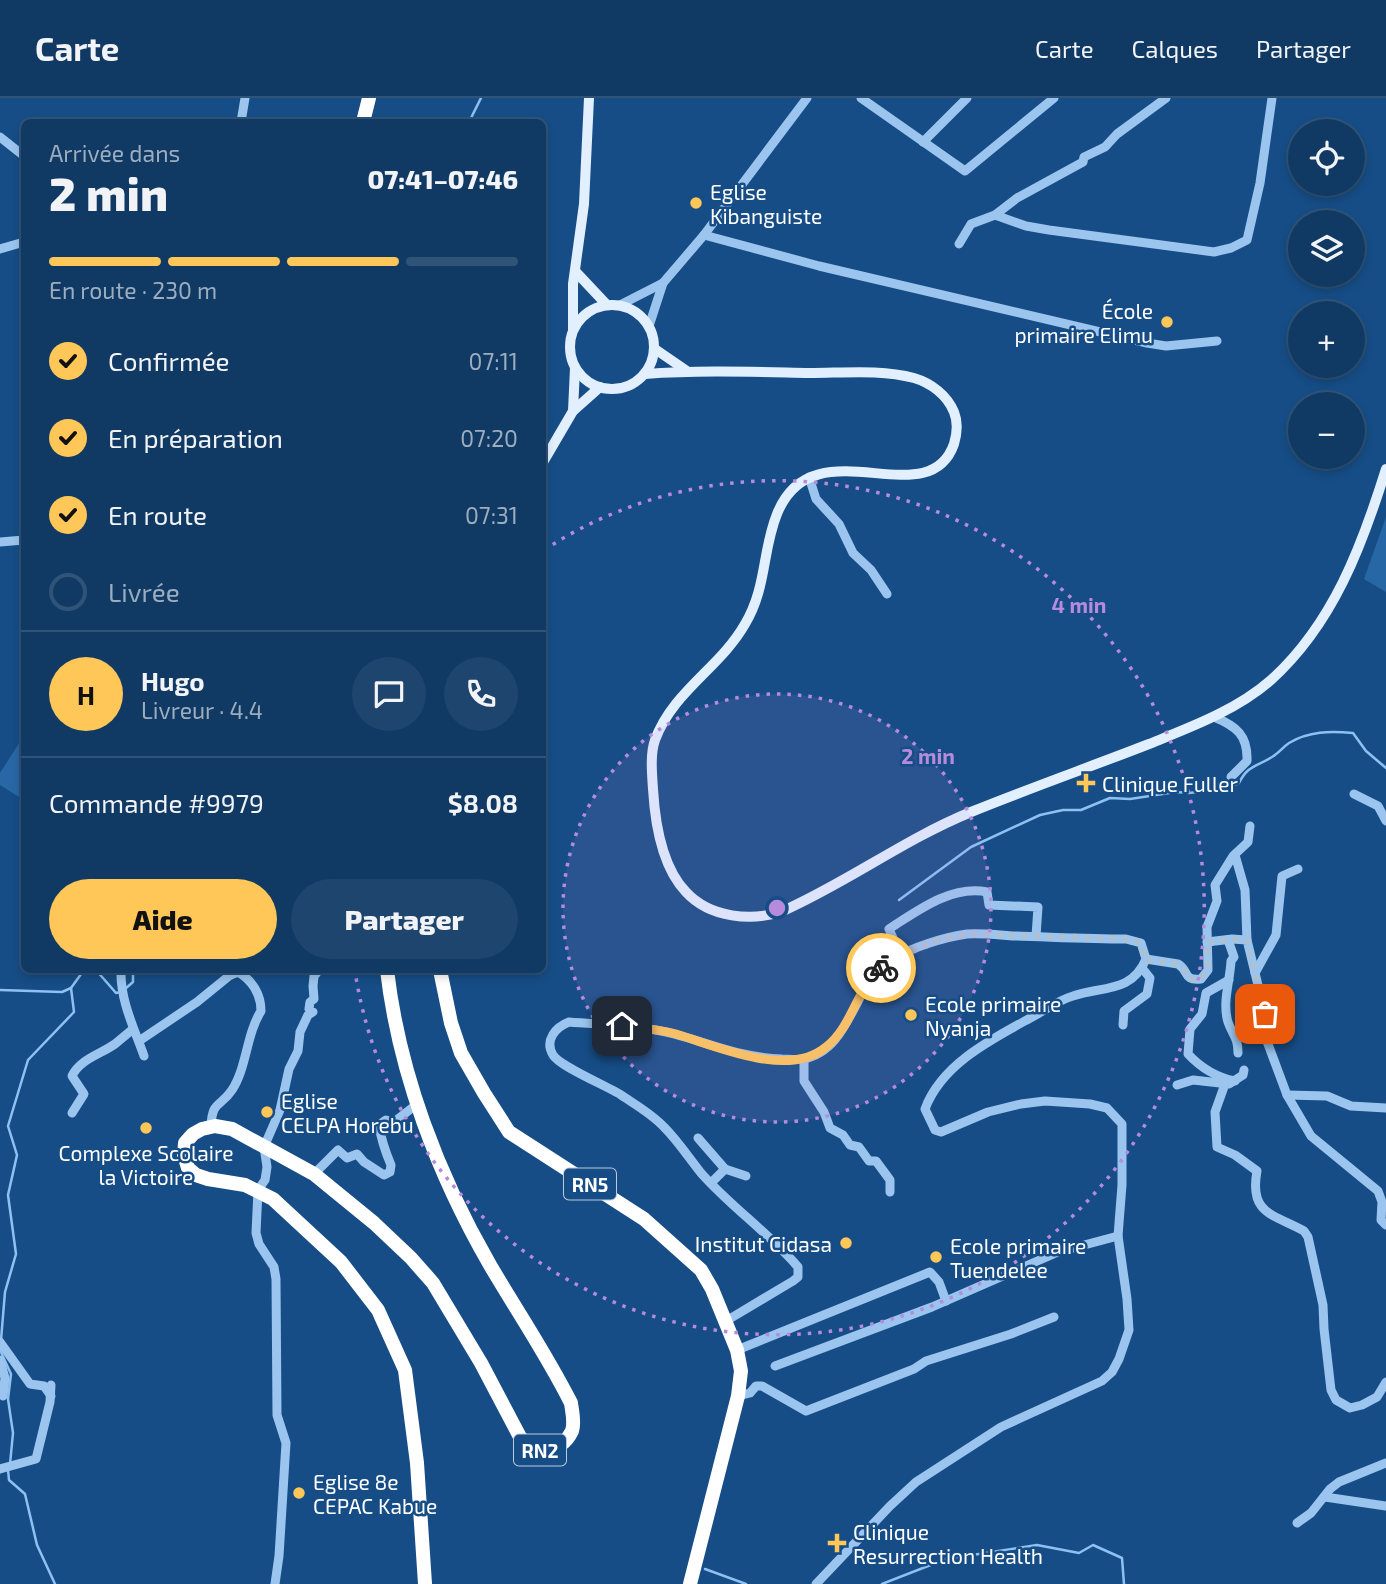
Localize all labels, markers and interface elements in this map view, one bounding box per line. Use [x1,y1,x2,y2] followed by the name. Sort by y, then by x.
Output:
[35,28,119,68] text: Carte
[1035,34,1094,63] text: Carte
[1132,34,1218,63] text: Calques
[1256,34,1351,63] text: Partager
[1288,119,1365,469] map controls
[1288,119,1365,196] button: locate
[49,139,180,167] text: Arrivée dans
[367,163,518,194] text: 07:41–07:46
[49,165,168,220] text: 2 min
[710,179,822,228] place label: Eglise Kibanguiste
[688,195,704,211] marker: Eglise Kibanguiste
[1288,210,1365,287] button: layers
[49,276,217,304] text: En route · 230 m
[1014,298,1153,347] place label: École primaire Elimu
[1288,301,1365,378] button: +
[1159,314,1175,330] marker: École primaire Elimu
[49,342,87,380] icon: check
[108,345,230,376] text: Confirmée
[469,347,518,375] text: 07:11
[1288,392,1365,469] button: −
[49,419,87,457] icon: check
[108,422,283,453] text: En préparation
[460,424,518,452] text: 07:20
[49,496,87,534] icon: check
[108,499,207,530] text: En route
[465,501,518,529] text: 07:31
[108,576,180,607] text: Livrée
[1052,592,1106,617] text: 4 min
[352,657,426,731] button: chat
[444,657,518,731] button: phone
[141,665,205,696] text: Hugo
[77,679,95,710] text: H
[141,696,263,724] text: Livreur · 4.4
[901,743,955,768] text: 2 min
[1102,771,1238,796] place label: Clinique Fuller
[1076,773,1096,793] marker: Clinique Fuller
[49,787,264,818] text: Commande #9979
[448,787,518,818] text: $8.08
[49,879,277,959] button: Aide
[291,879,518,959] button: Partager
[765,896,789,920] centre of rings
[846,933,916,1003] courier
[862,949,900,987] icon: bike
[1235,984,1295,1044] pin
[925,991,1061,1041] place label: Ecole primaire Nyanja
[1246,995,1284,1033] icon: bag
[592,996,652,1056] pin
[603,1007,641,1045] icon: home
[903,1007,919,1023] marker: Ecole primaire Nyanja
[281,1088,414,1137] place label: Eglise CELPA Horebu
[259,1104,275,1120] marker: Eglise CELPA Horebu
[138,1120,154,1136] marker: Complexe Scolaire la Victoire
[58,1140,234,1189] place label: Complexe Scolaire la Victoire
[564,1168,616,1200] road number: RN5
[695,1231,832,1256] place label: Institut Cidasa
[950,1233,1086,1282] place label: Ecole primaire Tuendelee
[838,1235,854,1251] marker: Institut Cidasa
[928,1249,944,1265] marker: Ecole primaire Tuendelee
[514,1434,566,1466] road number: RN2
[313,1469,437,1518] place label: Eglise 8e CEPAC Kabue
[291,1485,307,1501] marker: Eglise 8e CEPAC Kabue
[853,1519,1043,1568] place label: Clinique Resurrection Health
[827,1533,847,1553] marker: Clinique Resurrection Health

